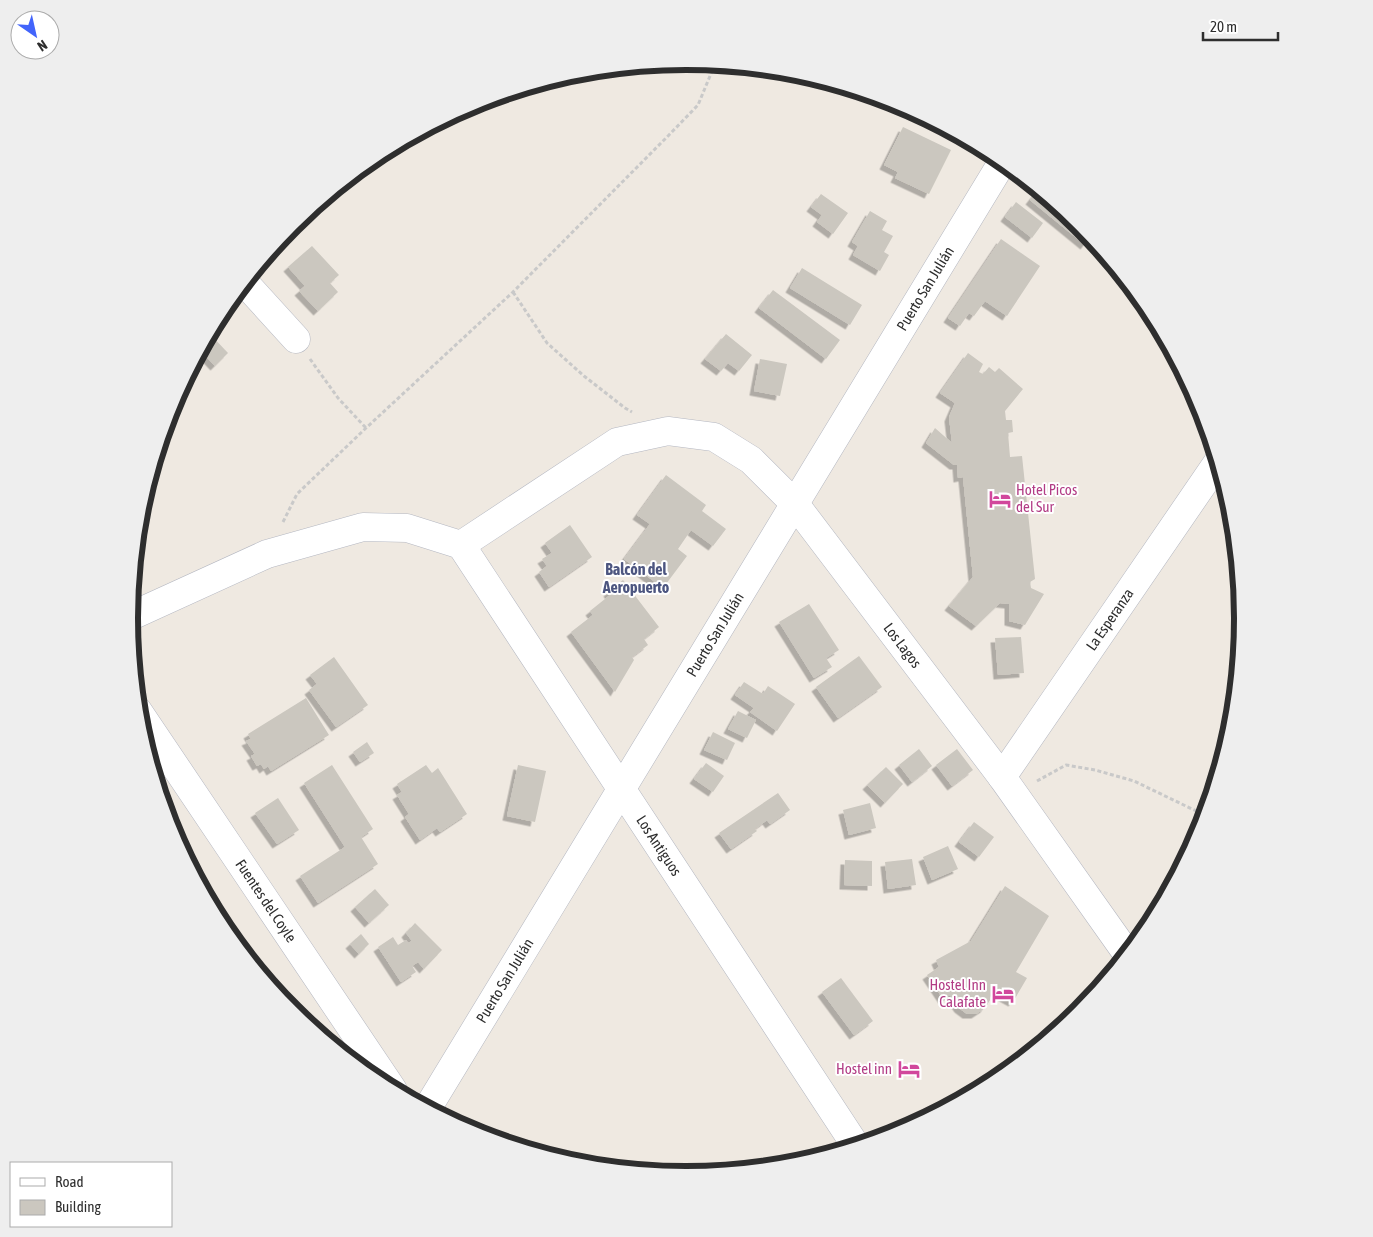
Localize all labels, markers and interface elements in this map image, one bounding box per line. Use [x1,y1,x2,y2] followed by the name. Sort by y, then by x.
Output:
[10,10,60,60] north arrow
[1203,10,1278,42] scale bar
[1210,18,1237,35] text: 20 m
[34,37,50,55] text: N
[893,243,957,333] street label: Puerto San Julián
[1016,481,1077,515] place label: Hotel Picos del Sur
[987,486,1013,512] hotel icon: Hotel Picos del Sur
[602,560,670,596] district label: Balcón del Aeropuerto
[1082,585,1137,653] street label: La Esperanza
[683,589,747,680] street label: Puerto San Julián
[880,620,925,671] street label: Los Lagos
[633,812,685,879] street label: Los Antiguos
[232,856,300,945] street label: Fuentes del Coyle
[472,935,536,1026] street label: Puerto San Julián
[930,976,986,1010] place label: Hostel Inn Calafate
[990,981,1016,1007] hotel icon: Hostel Inn Calafate
[896,1056,922,1082] hotel icon: Hostel inn
[836,1060,892,1077] place label: Hostel inn
[10,1162,172,1227] legend
[55,1173,84,1190] text: Road
[55,1198,101,1215] text: Building

